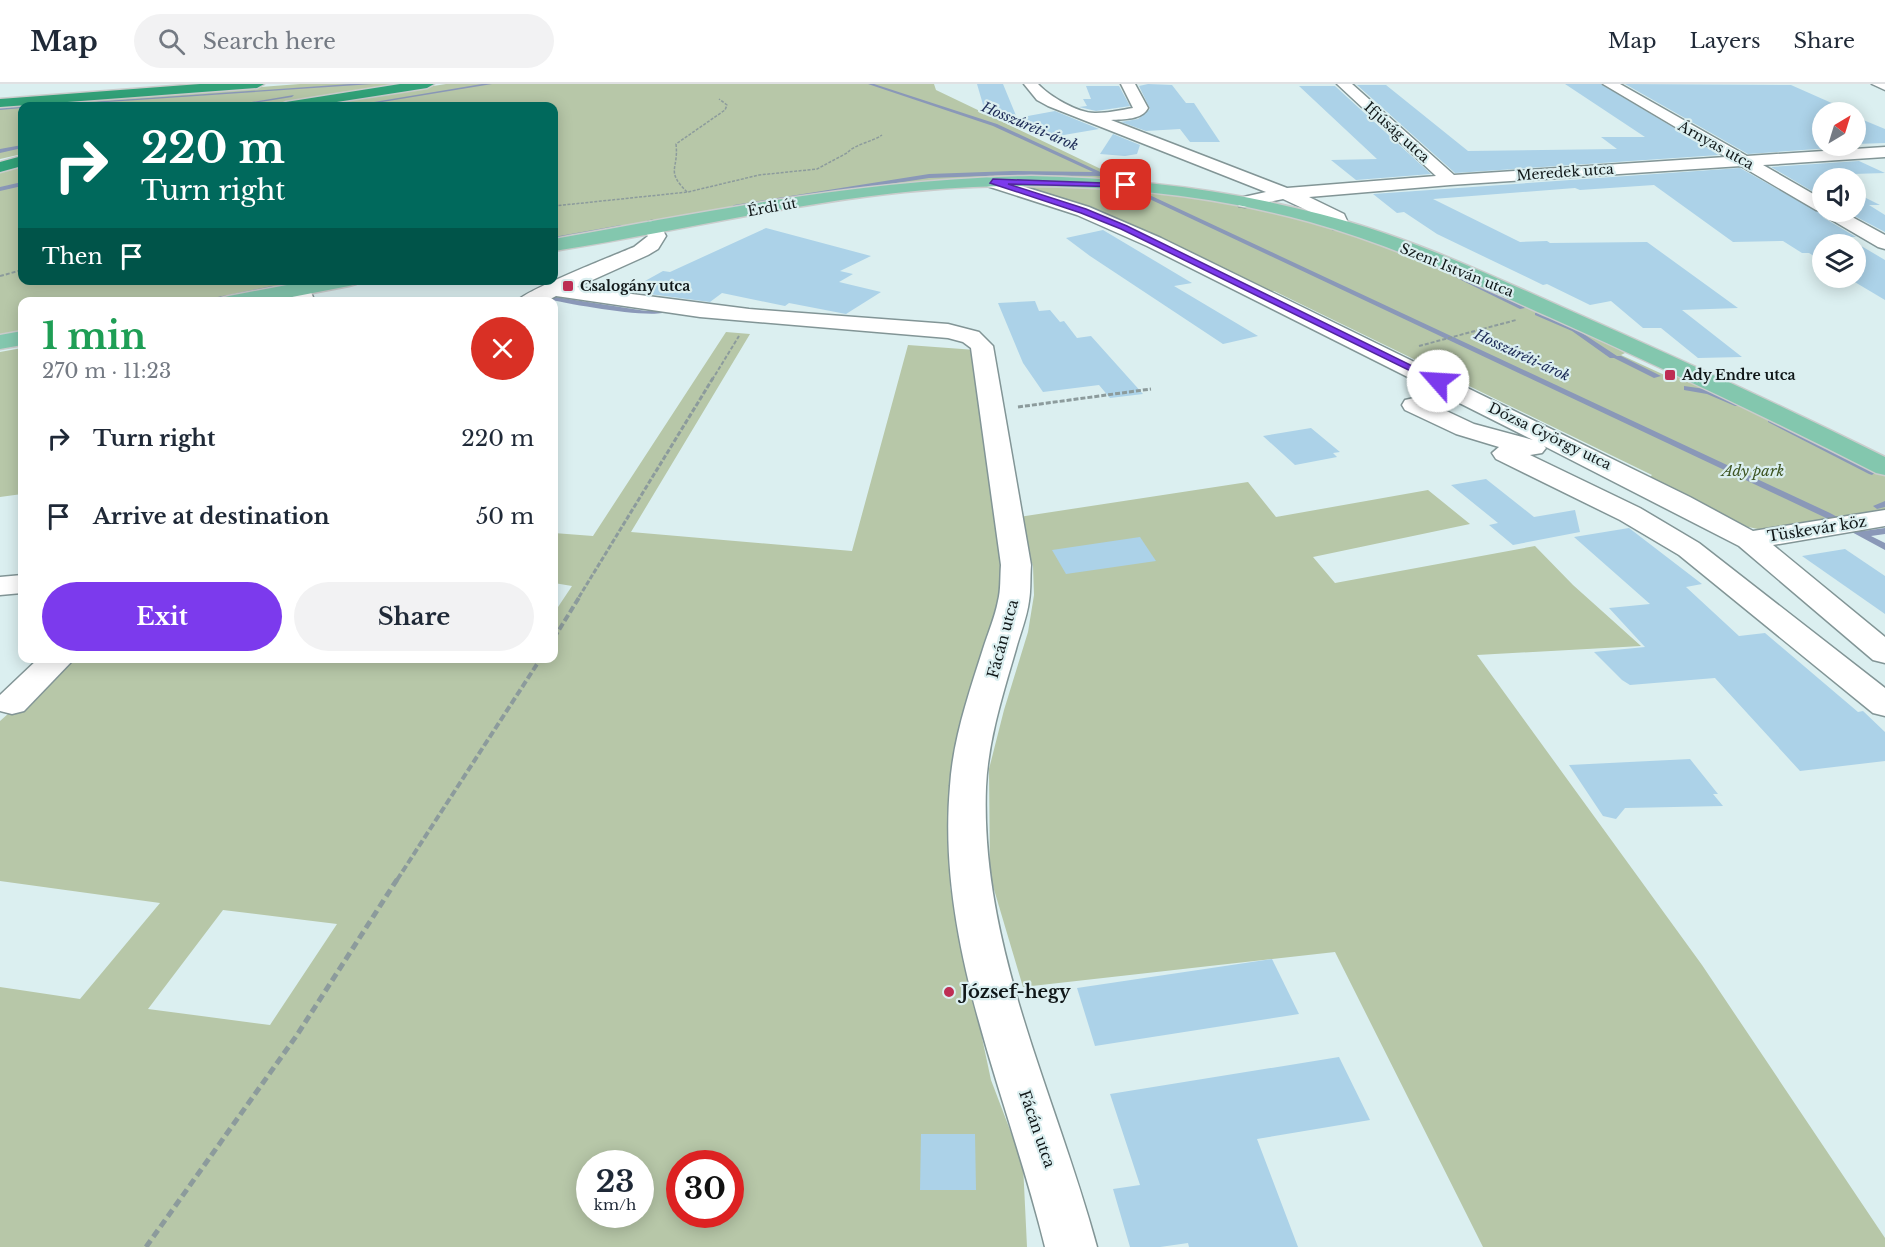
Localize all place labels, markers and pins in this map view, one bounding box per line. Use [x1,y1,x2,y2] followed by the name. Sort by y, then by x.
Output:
[1100,159,1151,210] pin
[580,277,690,295] place label: Csalogány utca
[561,279,575,293] marker: Csalogány utca
[1681,366,1796,384] place label: Ady Endre utca
[1663,368,1677,382] marker: Ady Endre utca
[957,981,1071,1003] place label: József-hegy
[942,985,956,999] marker: József-hegy

